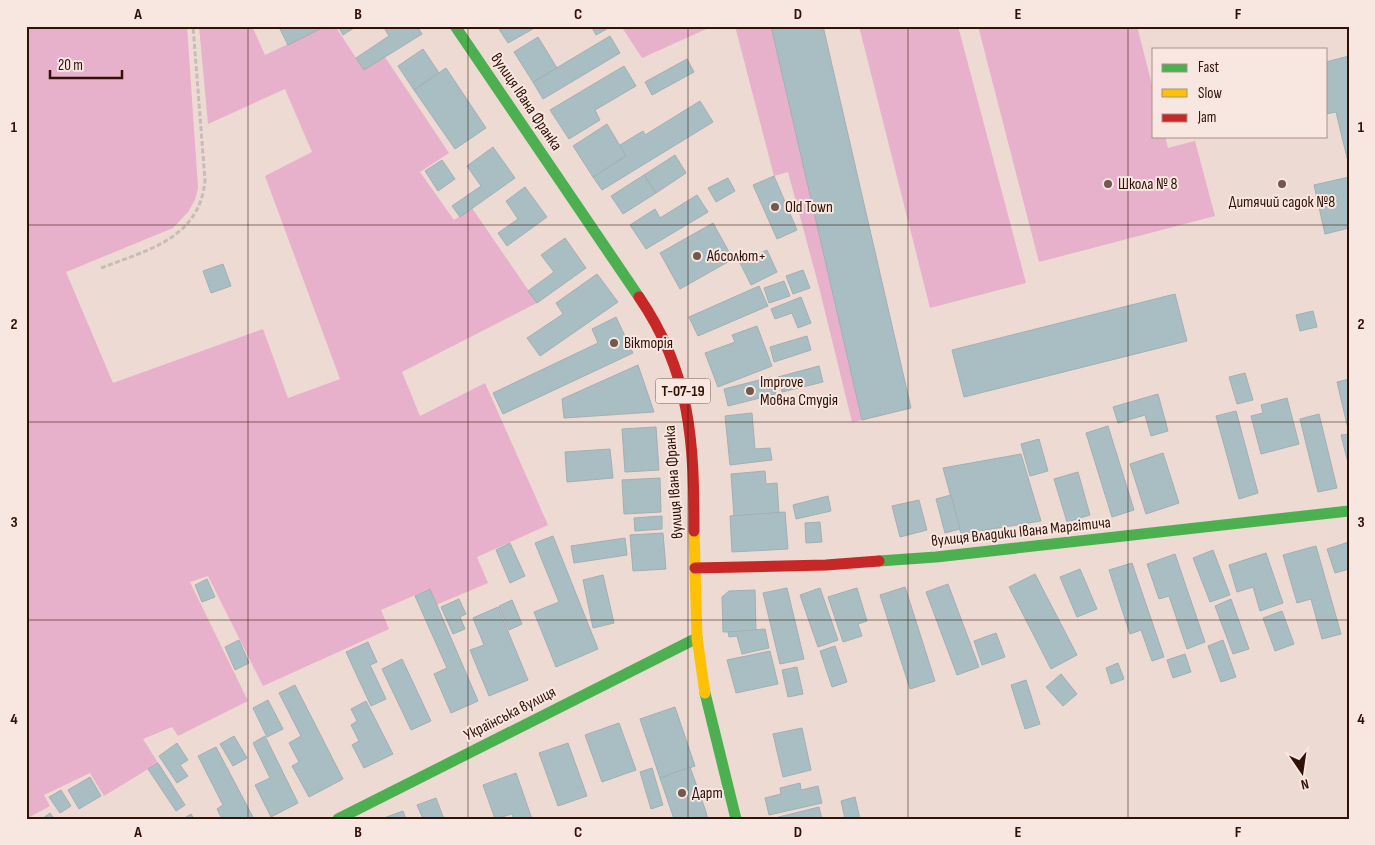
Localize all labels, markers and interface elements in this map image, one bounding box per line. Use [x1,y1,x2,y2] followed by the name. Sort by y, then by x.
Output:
[133,5,142,24] text: A
[354,5,362,24] text: B
[574,5,582,24] text: C
[794,5,802,24] text: D
[1015,5,1022,24] text: E
[1235,5,1242,24] text: F
[50,48,122,80] scale bar
[1152,48,1328,138] legend
[486,50,566,154] street label: вулиця Івана Франка
[58,56,83,75] text: 20 m
[1198,58,1220,77] text: Fast
[1198,84,1222,103] text: Slow
[1197,108,1216,127] text: Jam
[11,118,18,137] text: 1
[1358,118,1365,137] text: 1
[1118,175,1178,194] place label: Школа № 8
[1102,178,1114,190] marker: Школа № 8
[1276,178,1288,190] marker: Дитячий садок №8
[1229,193,1335,212] place label: Дитячий садок №8
[785,198,833,217] place label: Old Town
[769,201,781,213] marker: Old Town
[706,247,766,266] place label: Абсолют+
[691,250,703,262] marker: Абсолют+
[10,315,18,334] text: 2
[1357,315,1365,334] text: 2
[624,334,673,353] place label: Вікторія
[608,337,620,349] marker: Вікторія
[760,373,838,410] place label: Improve Мовна Студія
[656,378,710,404] road number: Т-07-19
[744,385,756,397] marker: Improve Мовна Студія
[661,425,687,539] street label: вулиця Івана Франка
[10,513,18,532] text: 3
[930,513,1112,551] street label: вулиця Владики Івана Маргітича
[1357,513,1365,532] text: 3
[461,683,559,745] street label: Українська вулиця
[10,710,18,729] text: 4
[1357,710,1365,729] text: 4
[1278,748,1328,798] north arrow
[1299,775,1310,793] text: N
[692,784,723,803] place label: Дарт
[676,787,688,799] marker: Дарт
[133,823,142,842] text: A
[354,823,362,842] text: B
[574,823,582,842] text: C
[794,823,802,842] text: D
[1015,823,1022,842] text: E
[1235,823,1242,842] text: F

